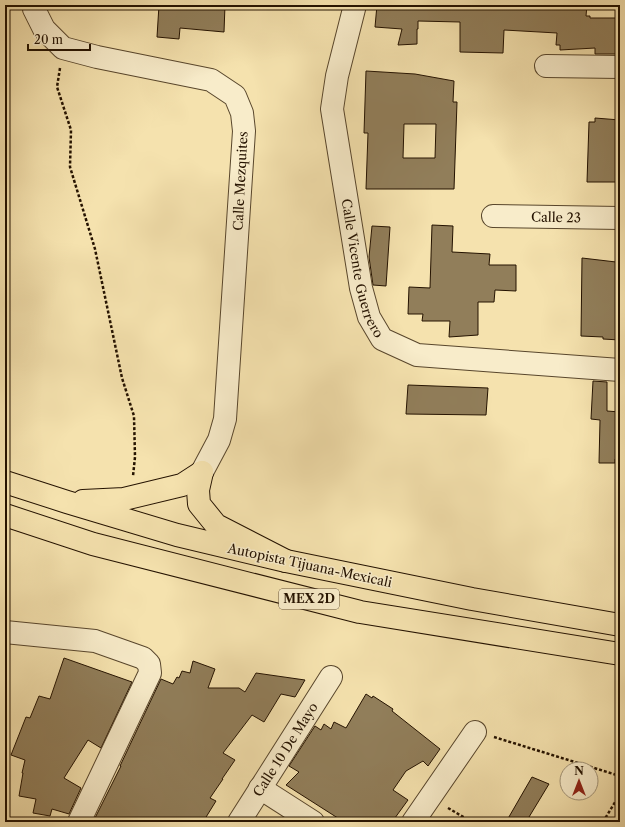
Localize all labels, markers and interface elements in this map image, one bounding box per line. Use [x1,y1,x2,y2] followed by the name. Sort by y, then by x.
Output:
[28,26,90,52] scale bar
[34,32,63,47] text: 20 m
[229,131,251,231] street label: Calle Mezquites
[339,197,387,340] street label: Calle Vicente Guerrero
[531,209,581,225] street label: Calle 23
[225,540,394,590] street label: Autopista Tijuana-Mexicali
[279,589,339,609] road number: MEX 2D
[249,699,321,799] street label: Calle 10 De Mayo
[559,761,599,801] north arrow
[574,764,584,778] text: N

